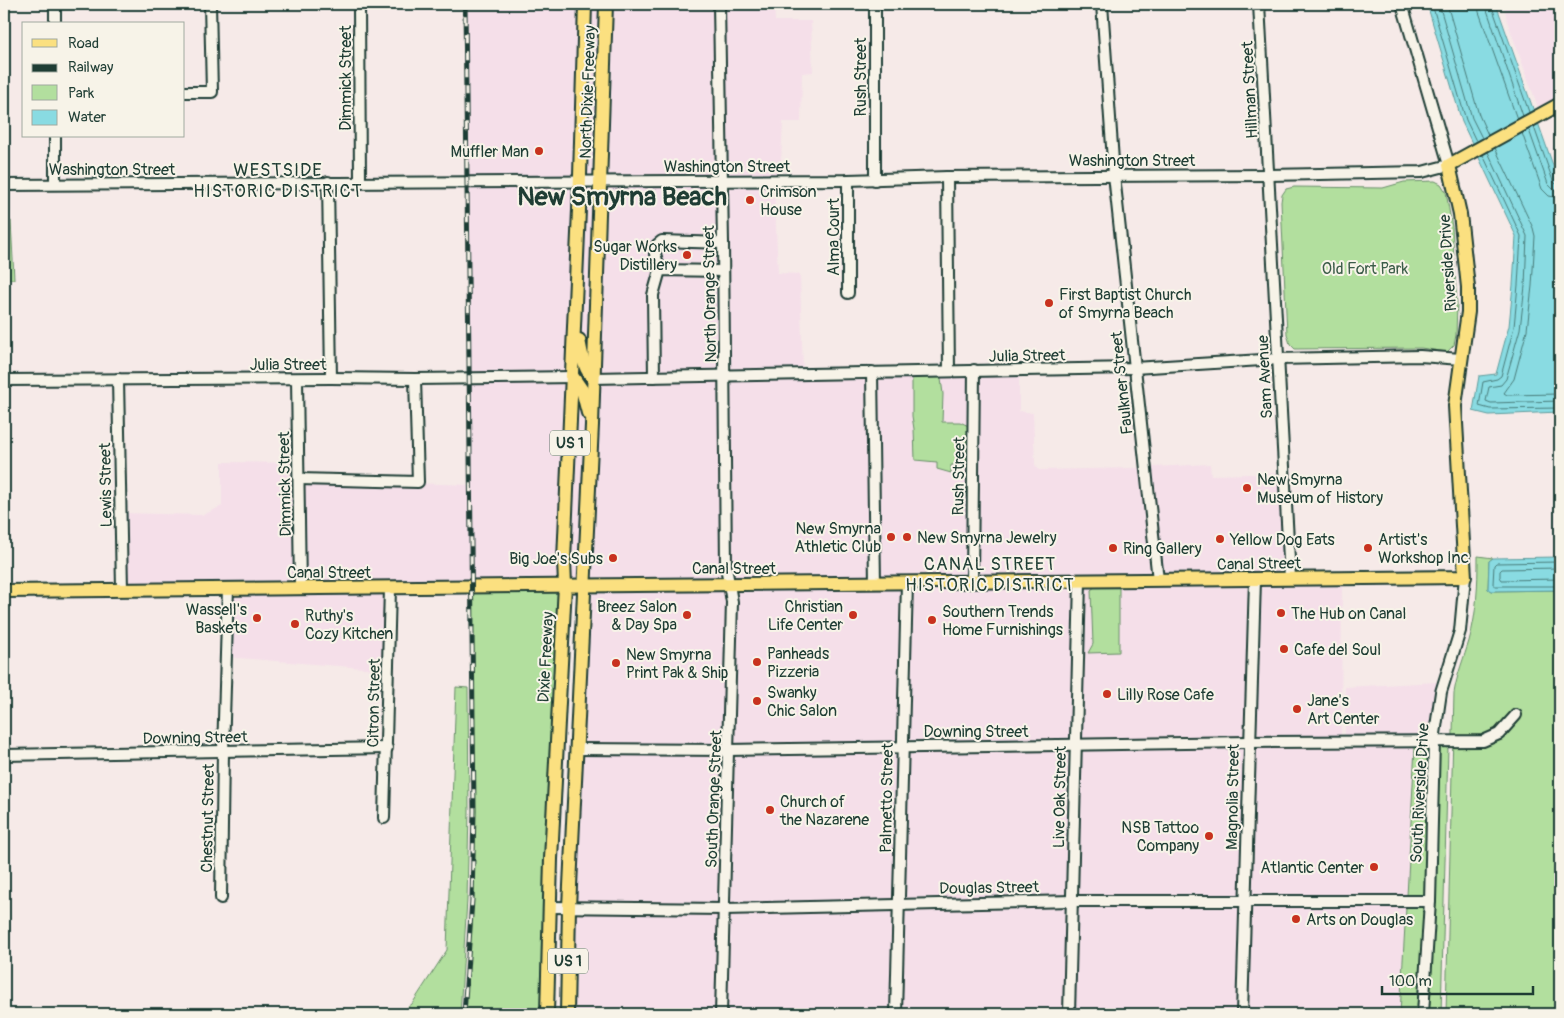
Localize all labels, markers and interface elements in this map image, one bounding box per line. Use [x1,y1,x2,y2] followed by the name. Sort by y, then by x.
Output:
[22,22,185,138] legend
[336,25,356,131] street label: Dimmick Street
[576,25,600,159] street label: North Dixie Freeway
[68,34,99,53] text: Road
[851,37,871,116] street label: Rush Street
[1237,40,1263,139] street label: Hillman Street
[68,58,114,77] text: Railway
[68,84,95,103] text: Park
[68,108,107,127] text: Water
[451,142,529,162] place label: Muffler Man
[533,145,545,157] marker: Muffler Man
[1069,151,1196,171] street label: Washington Street
[664,157,791,177] street label: Washington Street
[193,159,363,203] district label: WESTSIDE HISTORIC DISTRICT
[49,160,176,180] street label: Washington Street
[517,181,727,213] district label: New Smyrna Beach
[760,182,817,220] place label: Crimson House
[744,194,756,206] marker: Crimson House
[824,197,844,276] street label: Alma Court
[1435,214,1461,312] street label: Riverside Drive
[699,225,721,363] street label: North Orange Street
[593,237,677,275] place label: Sugar Works Distillery
[681,249,693,261] marker: Sugar Works Distillery
[1322,259,1409,279] park label: Old Fort Park
[1059,285,1191,323] place label: First Baptist Church of Smyrna Beach
[1043,297,1055,309] marker: First Baptist Church of Smyrna Beach
[1107,330,1137,436] street label: Faulkner Street
[1253,335,1277,419] street label: Sam Avenue
[989,345,1066,367] street label: Julia Street
[250,355,327,375] street label: Julia Street
[550,430,590,456] road number: US 1
[274,431,296,537] street label: Dimmick Street
[948,436,970,516] street label: Rush Street
[95,442,117,527] street label: Lewis Street
[1257,470,1383,508] place label: New Smyrna Museum of History
[1241,482,1253,494] marker: New Smyrna Museum of History
[794,519,881,557] place label: New Smyrna Athletic Club
[917,528,1057,548] place label: New Smyrna Jewelry
[1229,530,1335,550] place label: Yellow Dog Eats
[1378,530,1469,568] place label: Artist's Workshop Inc
[885,531,897,543] marker: New Smyrna Athletic Club
[901,531,913,543] marker: New Smyrna Jewelry
[1214,533,1226,545] marker: Yellow Dog Eats
[1123,539,1202,559] place label: Ring Gallery
[1107,542,1119,554] marker: Ring Gallery
[1362,542,1374,554] marker: Artist's Workshop Inc
[509,549,603,569] place label: Big Joe's Subs
[607,552,619,564] marker: Big Joe's Subs
[905,553,1075,597] district label: CANAL STREET HISTORIC DISTRICT
[1217,553,1302,575] street label: Canal Street
[692,559,777,579] street label: Canal Street
[287,563,372,583] street label: Canal Street
[597,597,677,635] place label: Breez Salon & Day Spa
[768,597,843,635] place label: Christian Life Center
[186,600,247,638] place label: Wassell's Baskets
[942,602,1063,640] place label: Southern Trends Home Furnishings
[1291,604,1406,624] place label: The Hub on Canal
[305,606,393,644] place label: Ruthy's Cozy Kitchen
[1275,607,1287,619] marker: The Hub on Canal
[681,609,693,621] marker: Breez Salon & Day Spa
[847,609,859,621] marker: Christian Life Center
[534,611,558,703] street label: Dixie Freeway
[251,612,263,624] marker: Wassell's Baskets
[926,614,938,626] marker: Southern Trends Home Furnishings
[289,618,301,630] marker: Ruthy's Cozy Kitchen
[1294,640,1381,660] place label: Cafe del Soul
[1278,643,1290,655] marker: Cafe del Soul
[767,644,829,682] place label: Panheads Pizzeria
[626,645,728,683] place label: New Smyrna Print Pak & Ship
[751,656,763,668] marker: Panheads Pizzeria
[610,657,622,669] marker: New Smyrna Print Pak & Ship
[363,658,385,748] street label: Citron Street
[767,683,837,721] place label: Swanky Chic Salon
[1117,685,1214,705] place label: Lilly Rose Cafe
[1101,688,1113,700] marker: Lilly Rose Cafe
[1307,691,1380,729] place label: Jane's Art Center
[751,695,763,707] marker: Swanky Chic Salon
[1291,703,1303,715] marker: Jane's Art Center
[924,722,1029,742] street label: Downing Street
[1406,722,1434,864] street label: South Riverside Drive
[142,727,248,749] street label: Downing Street
[702,729,726,868] street label: South Orange Street
[876,742,898,853] street label: Palmetto Street
[1222,743,1244,850] street label: Magnolia Street
[1049,745,1071,848] street label: Live Oak Street
[197,763,219,873] street label: Chestnut Street
[779,792,869,830] place label: Church of the Nazarene
[764,804,776,816] marker: Church of the Nazarene
[1121,818,1199,856] place label: NSB Tattoo Company
[1203,830,1215,842] marker: NSB Tattoo Company
[1260,858,1364,878] place label: Atlantic Center
[1368,861,1380,873] marker: Atlantic Center
[939,877,1040,899] street label: Douglas Street
[1306,910,1413,930] place label: Arts on Douglas
[1290,913,1302,925] marker: Arts on Douglas
[548,948,588,974] road number: US 1
[1382,963,1533,995] scale bar
[1389,972,1432,991] text: 100 m

